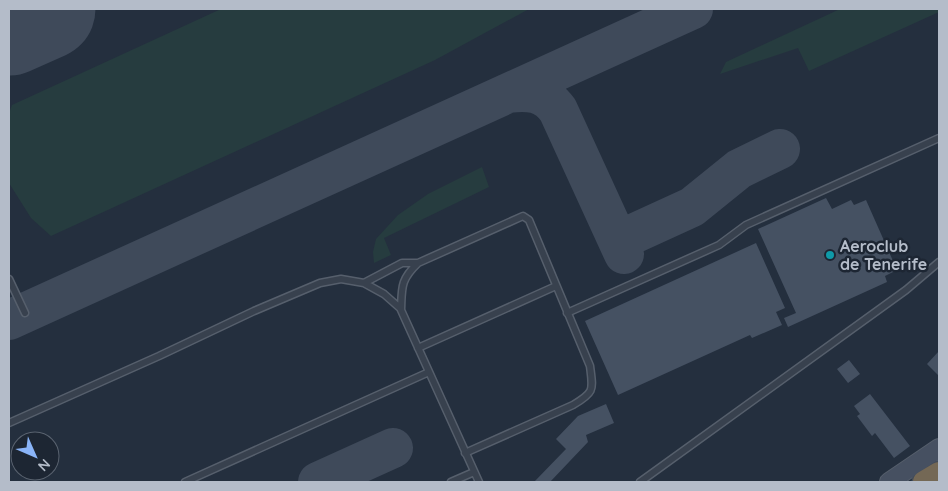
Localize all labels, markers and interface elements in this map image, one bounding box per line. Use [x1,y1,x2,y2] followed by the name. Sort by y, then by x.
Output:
[840,236,927,274] place label: Aeroclub de Tenerife
[824,249,836,261] marker: Aeroclub de Tenerife
[10,431,60,481] north arrow
[34,455,54,475] text: N

